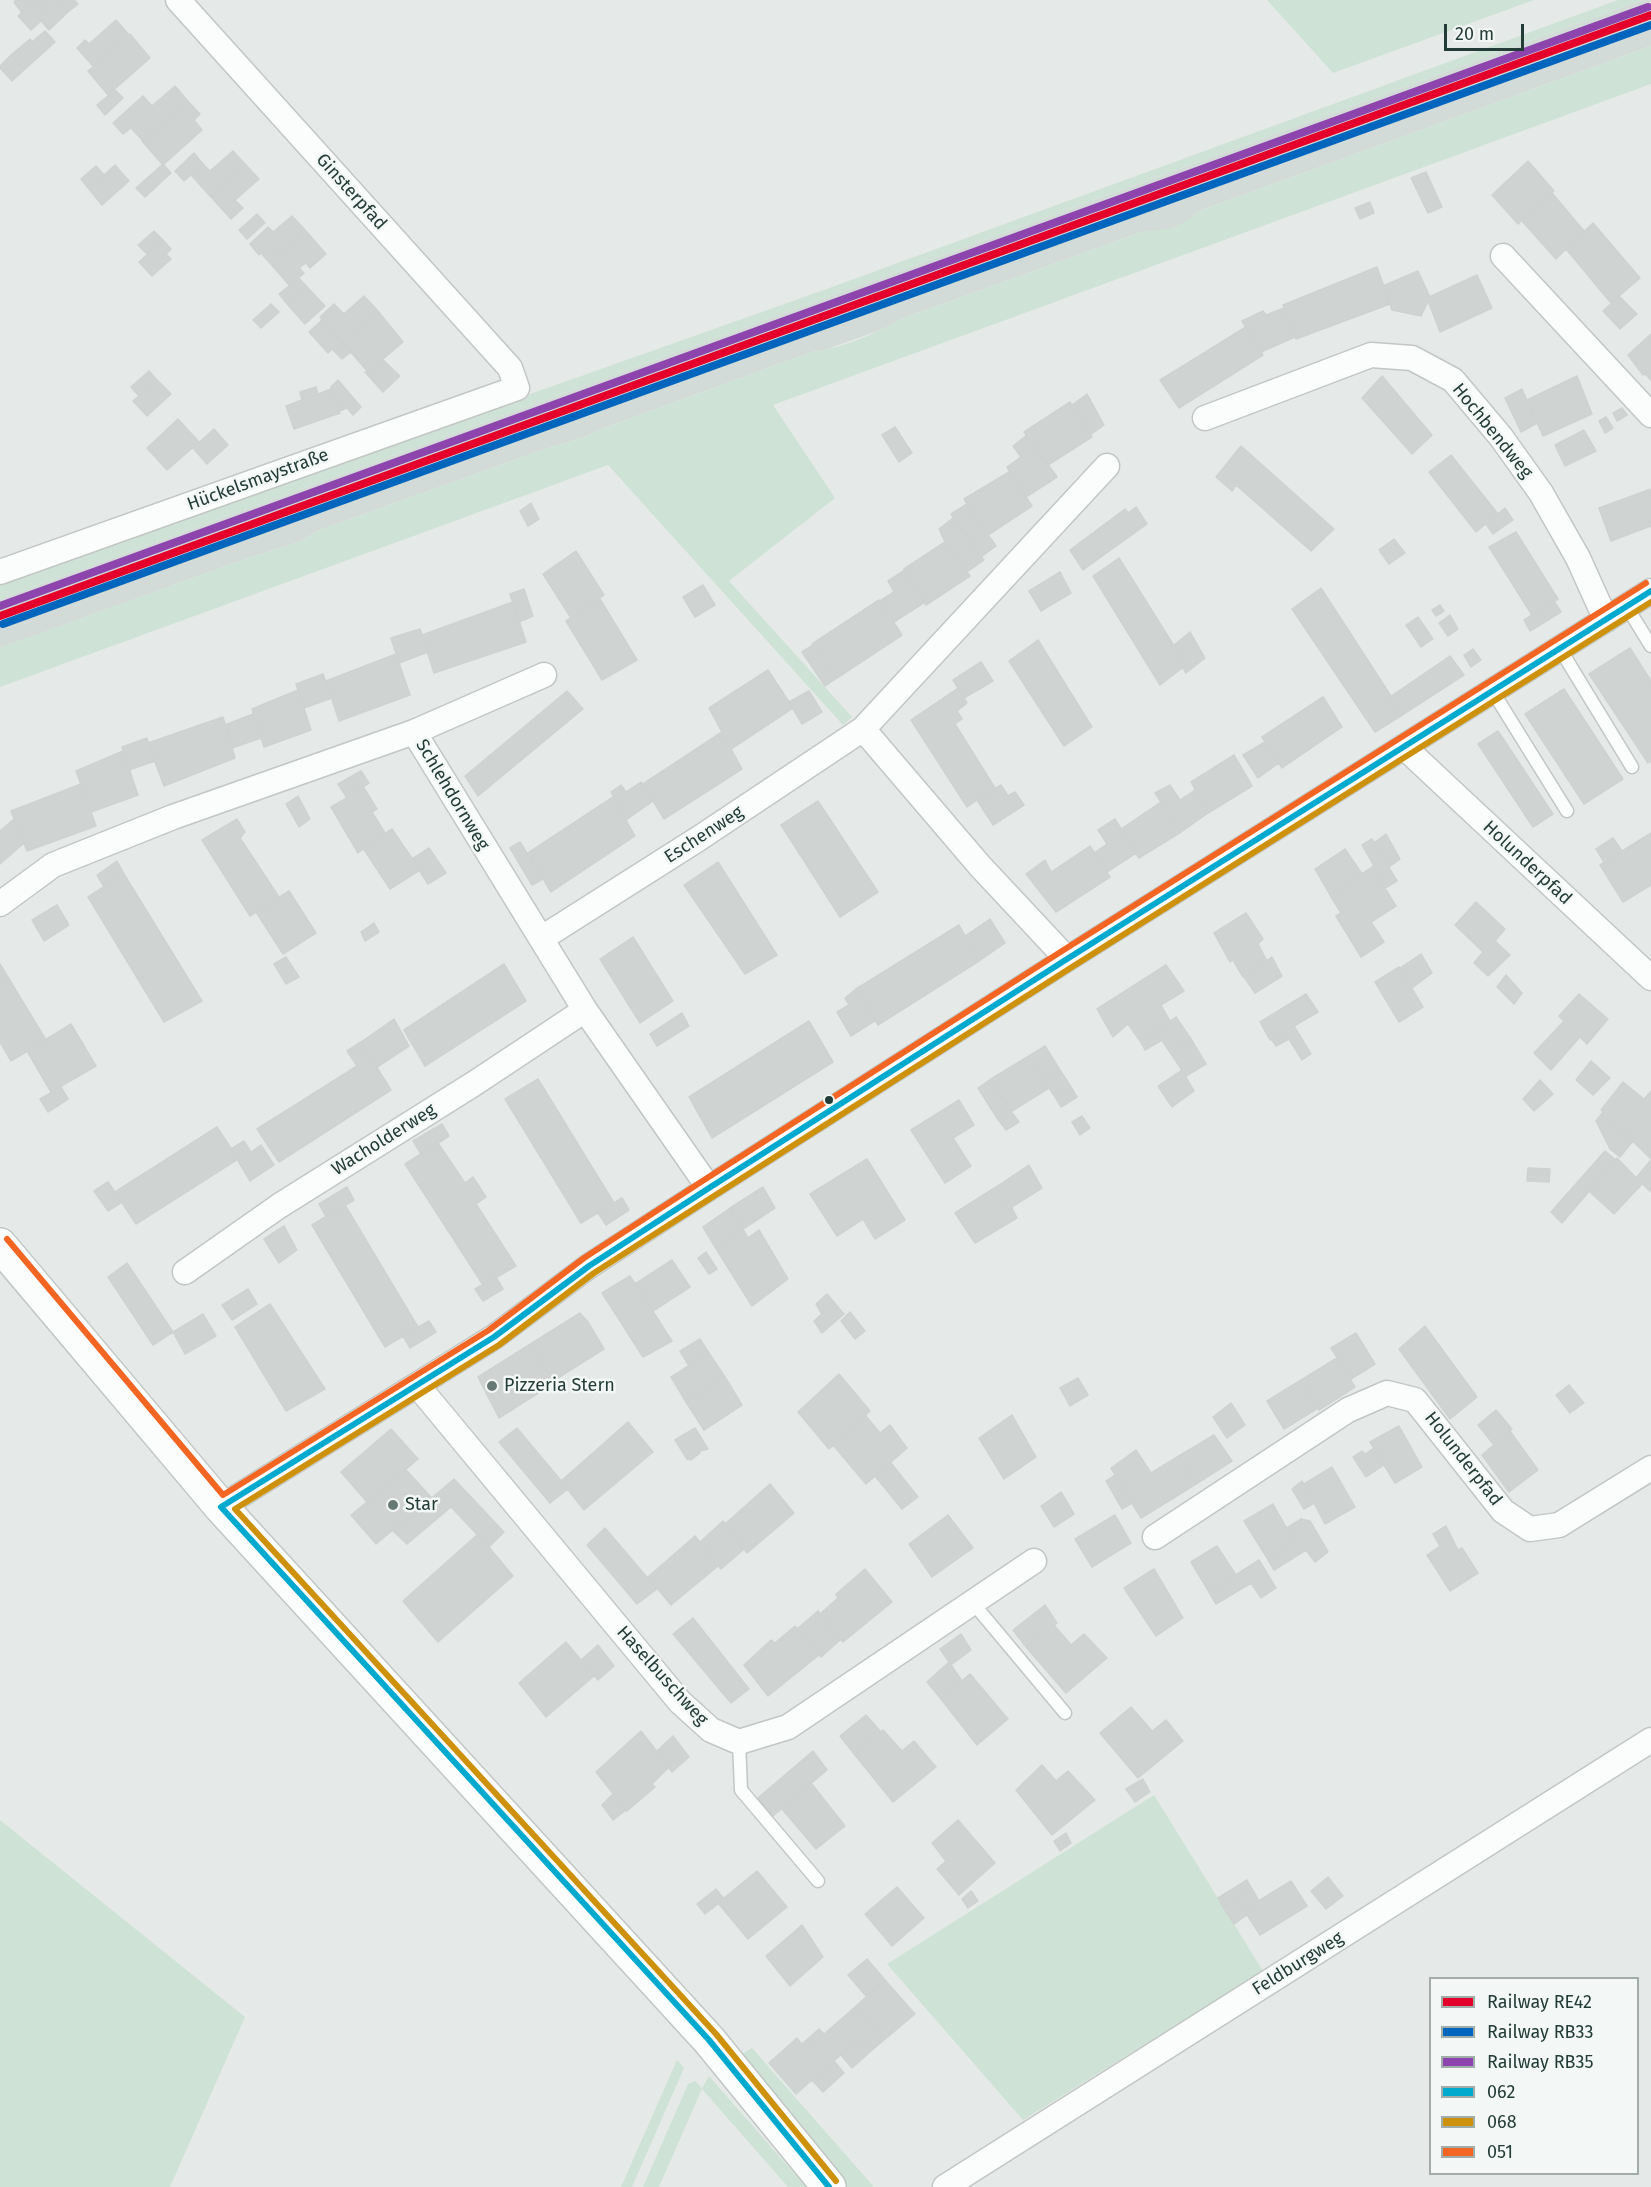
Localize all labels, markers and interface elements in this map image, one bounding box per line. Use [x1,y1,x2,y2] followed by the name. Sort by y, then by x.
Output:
[1447,12,1526,50] scale bar
[1455,23,1494,45] text: 20 m
[311,149,391,235] street label: Ginsterpfad
[1447,379,1537,483] street label: Hochbendweg
[184,444,332,516] street label: Hückelsmaystraße
[410,736,494,854] street label: Schlehdornweg
[661,802,747,868] street label: Eschenweg
[1478,816,1576,910] street label: Holunderpfad
[823,1094,835,1106] unlabelled marker
[328,1099,440,1181] street label: Wacholderweg
[504,1375,615,1397] place label: Pizzeria Stern
[485,1379,499,1393] marker: Pizzeria Stern
[1420,1408,1506,1510] street label: Holunderpfad
[405,1494,438,1516] place label: Star
[386,1498,400,1512] marker: Star
[612,1622,712,1730] street label: Haselbuschweg
[1248,1927,1348,2001] street label: Feldburgweg
[1429,1977,1639,2175] legend
[1487,1991,1592,2013] text: Railway RE42
[1487,2021,1594,2043] text: Railway RB33
[1487,2051,1594,2073] text: Railway RB35
[1487,2081,1515,2103] text: 062
[1487,2111,1517,2133] text: 068
[1487,2141,1513,2163] text: 051

